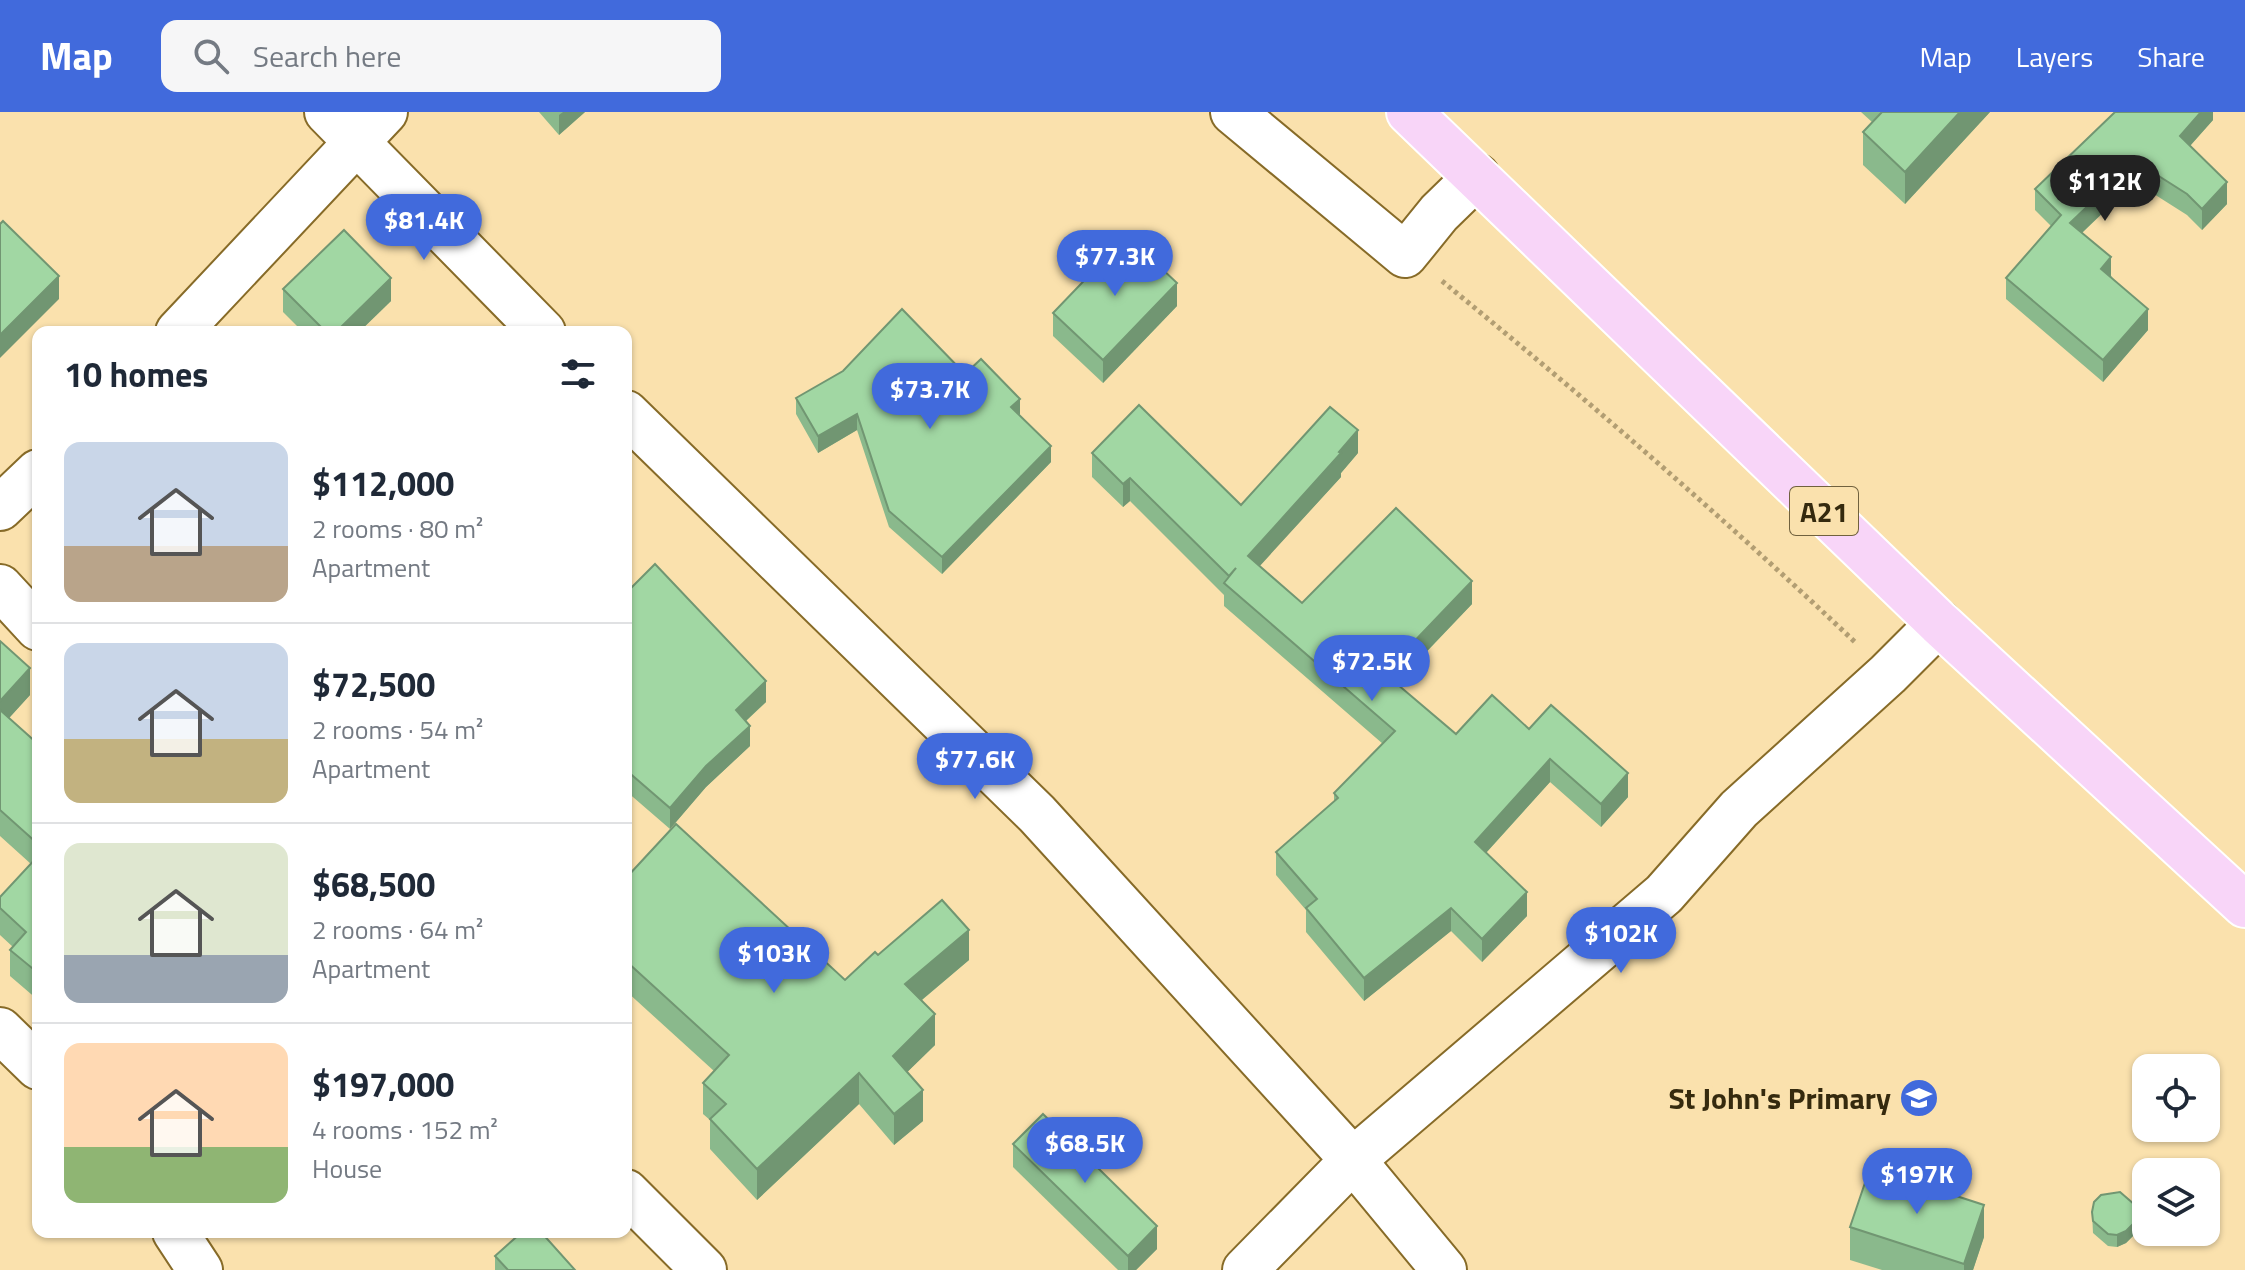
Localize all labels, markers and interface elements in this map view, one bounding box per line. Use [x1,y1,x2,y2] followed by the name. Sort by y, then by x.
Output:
[161,20,721,92] search box
[40,27,113,85] text: Map
[253,33,402,79] text: Search here
[189,34,233,78] icon: search
[1919,35,1972,78] text: Map
[2016,35,2093,78] text: Layers
[2137,35,2205,78] text: Share
[2049,155,2161,223] pin: $112K
[2068,161,2142,200] text: $112K
[359,194,489,262] pin: $81.4K
[384,200,464,239] text: $81.4K
[1050,230,1180,298] pin: $77.3K
[1075,236,1155,275] text: $77.3K
[64,348,208,400] text: 10 homes
[556,352,600,396] icon: filters
[865,363,995,431] pin: $73.7K
[890,369,970,408] text: $73.7K
[312,457,454,509] text: $112,000
[128,474,224,570] icon: home
[1790,487,1858,535] road number: A21
[312,509,483,548] text: 2 rooms · 80 m²
[312,548,430,587] text: Apartment
[1307,635,1437,703] pin: $72.5K
[1332,641,1412,680] text: $72.5K
[312,658,435,710] text: $72,500
[128,675,224,771] icon: home
[312,710,483,749] text: 2 rooms · 54 m²
[910,733,1040,801] pin: $77.6K
[935,739,1015,778] text: $77.6K
[312,749,430,788] text: Apartment
[312,858,435,910] text: $68,500
[128,875,224,971] icon: home
[1565,907,1677,975] pin: $102K
[312,910,483,949] text: 2 rooms · 64 m²
[1584,913,1658,952] text: $102K
[718,927,830,995] pin: $103K
[737,933,811,972] text: $103K
[312,949,430,988] text: Apartment
[2132,1054,2220,1246] map controls
[2132,1054,2220,1142] button: locate
[312,1058,454,1110] text: $197,000
[128,1075,224,1171] icon: home
[1668,1075,1891,1121] place label: St John's Primary
[1898,1077,1940,1119] school or university icon: St John's Primary
[312,1110,498,1149] text: 4 rooms · 152 m²
[1020,1117,1150,1185] pin: $68.5K
[1045,1123,1125,1162] text: $68.5K
[1861,1148,1973,1216] pin: $197K
[312,1149,382,1188] text: House
[1880,1154,1954,1193] text: $197K
[2132,1158,2220,1246] button: layers

